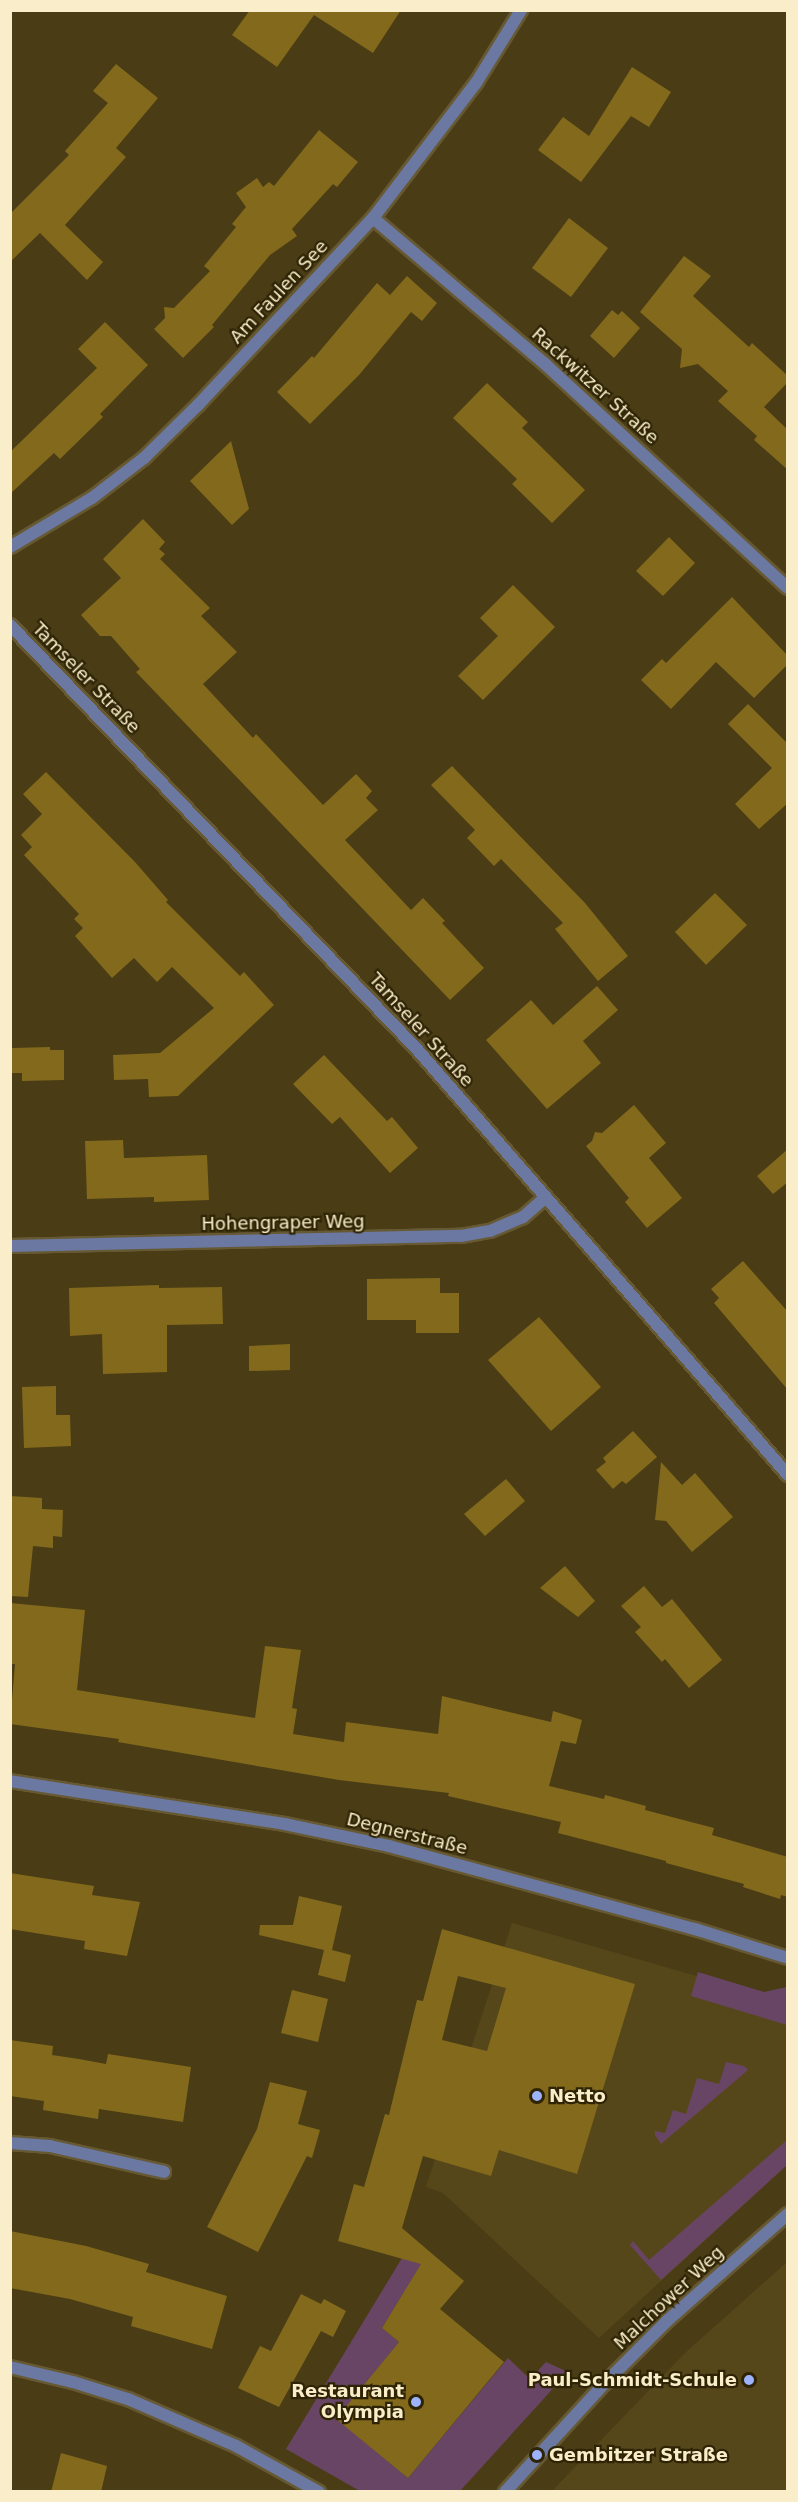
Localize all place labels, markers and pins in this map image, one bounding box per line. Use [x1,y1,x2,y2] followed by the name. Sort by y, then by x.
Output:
[549,2085,606,2107] place label: Netto
[530,2089,544,2103] marker: Netto
[528,2369,737,2391] place label: Paul-Schmidt-Schule
[742,2373,756,2387] marker: Paul-Schmidt-Schule
[291,2381,404,2424] place label: Restaurant Olympia
[409,2395,423,2409] marker: Restaurant Olympia
[549,2444,728,2466] place label: Gembitzer Straße
[530,2448,544,2462] marker: Gembitzer Straße

